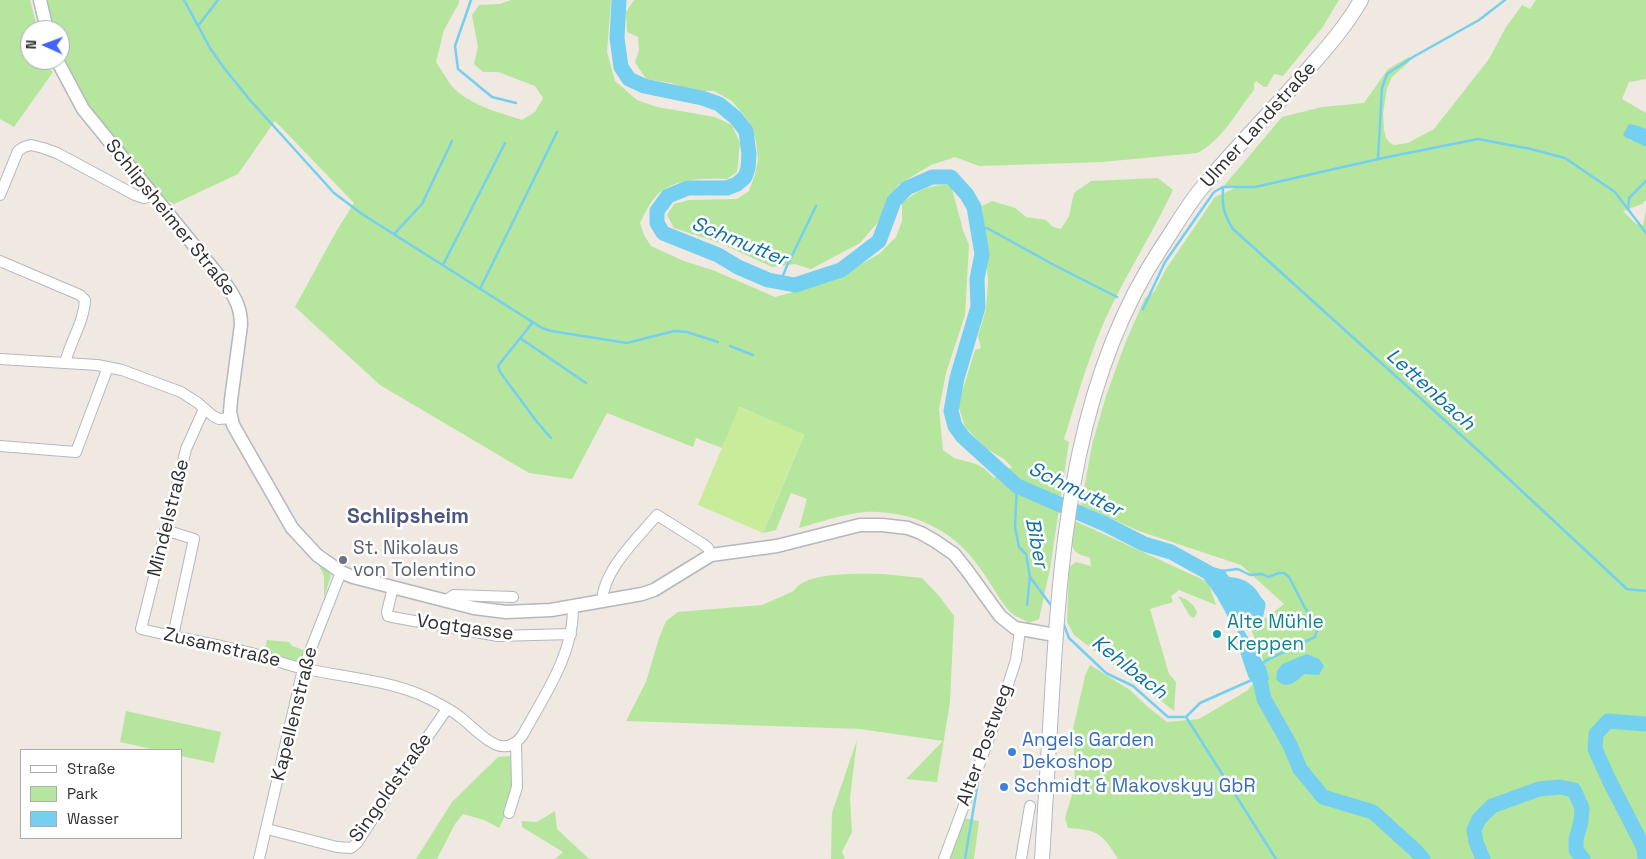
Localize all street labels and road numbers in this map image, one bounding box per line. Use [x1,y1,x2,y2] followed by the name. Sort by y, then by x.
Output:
[1196,57,1322,193] street label: Ulmer Landstraße
[100,135,240,301] street label: Schlipsheimer Straße
[143,457,195,579] street label: Mindelstraße
[415,610,515,646] street label: Vogtgasse
[161,623,283,673] street label: Zusamstraße
[267,644,323,784] street label: Kapellenstraße
[952,681,1018,809] street label: Alter Postweg
[345,729,437,847] street label: Singoldstraße

